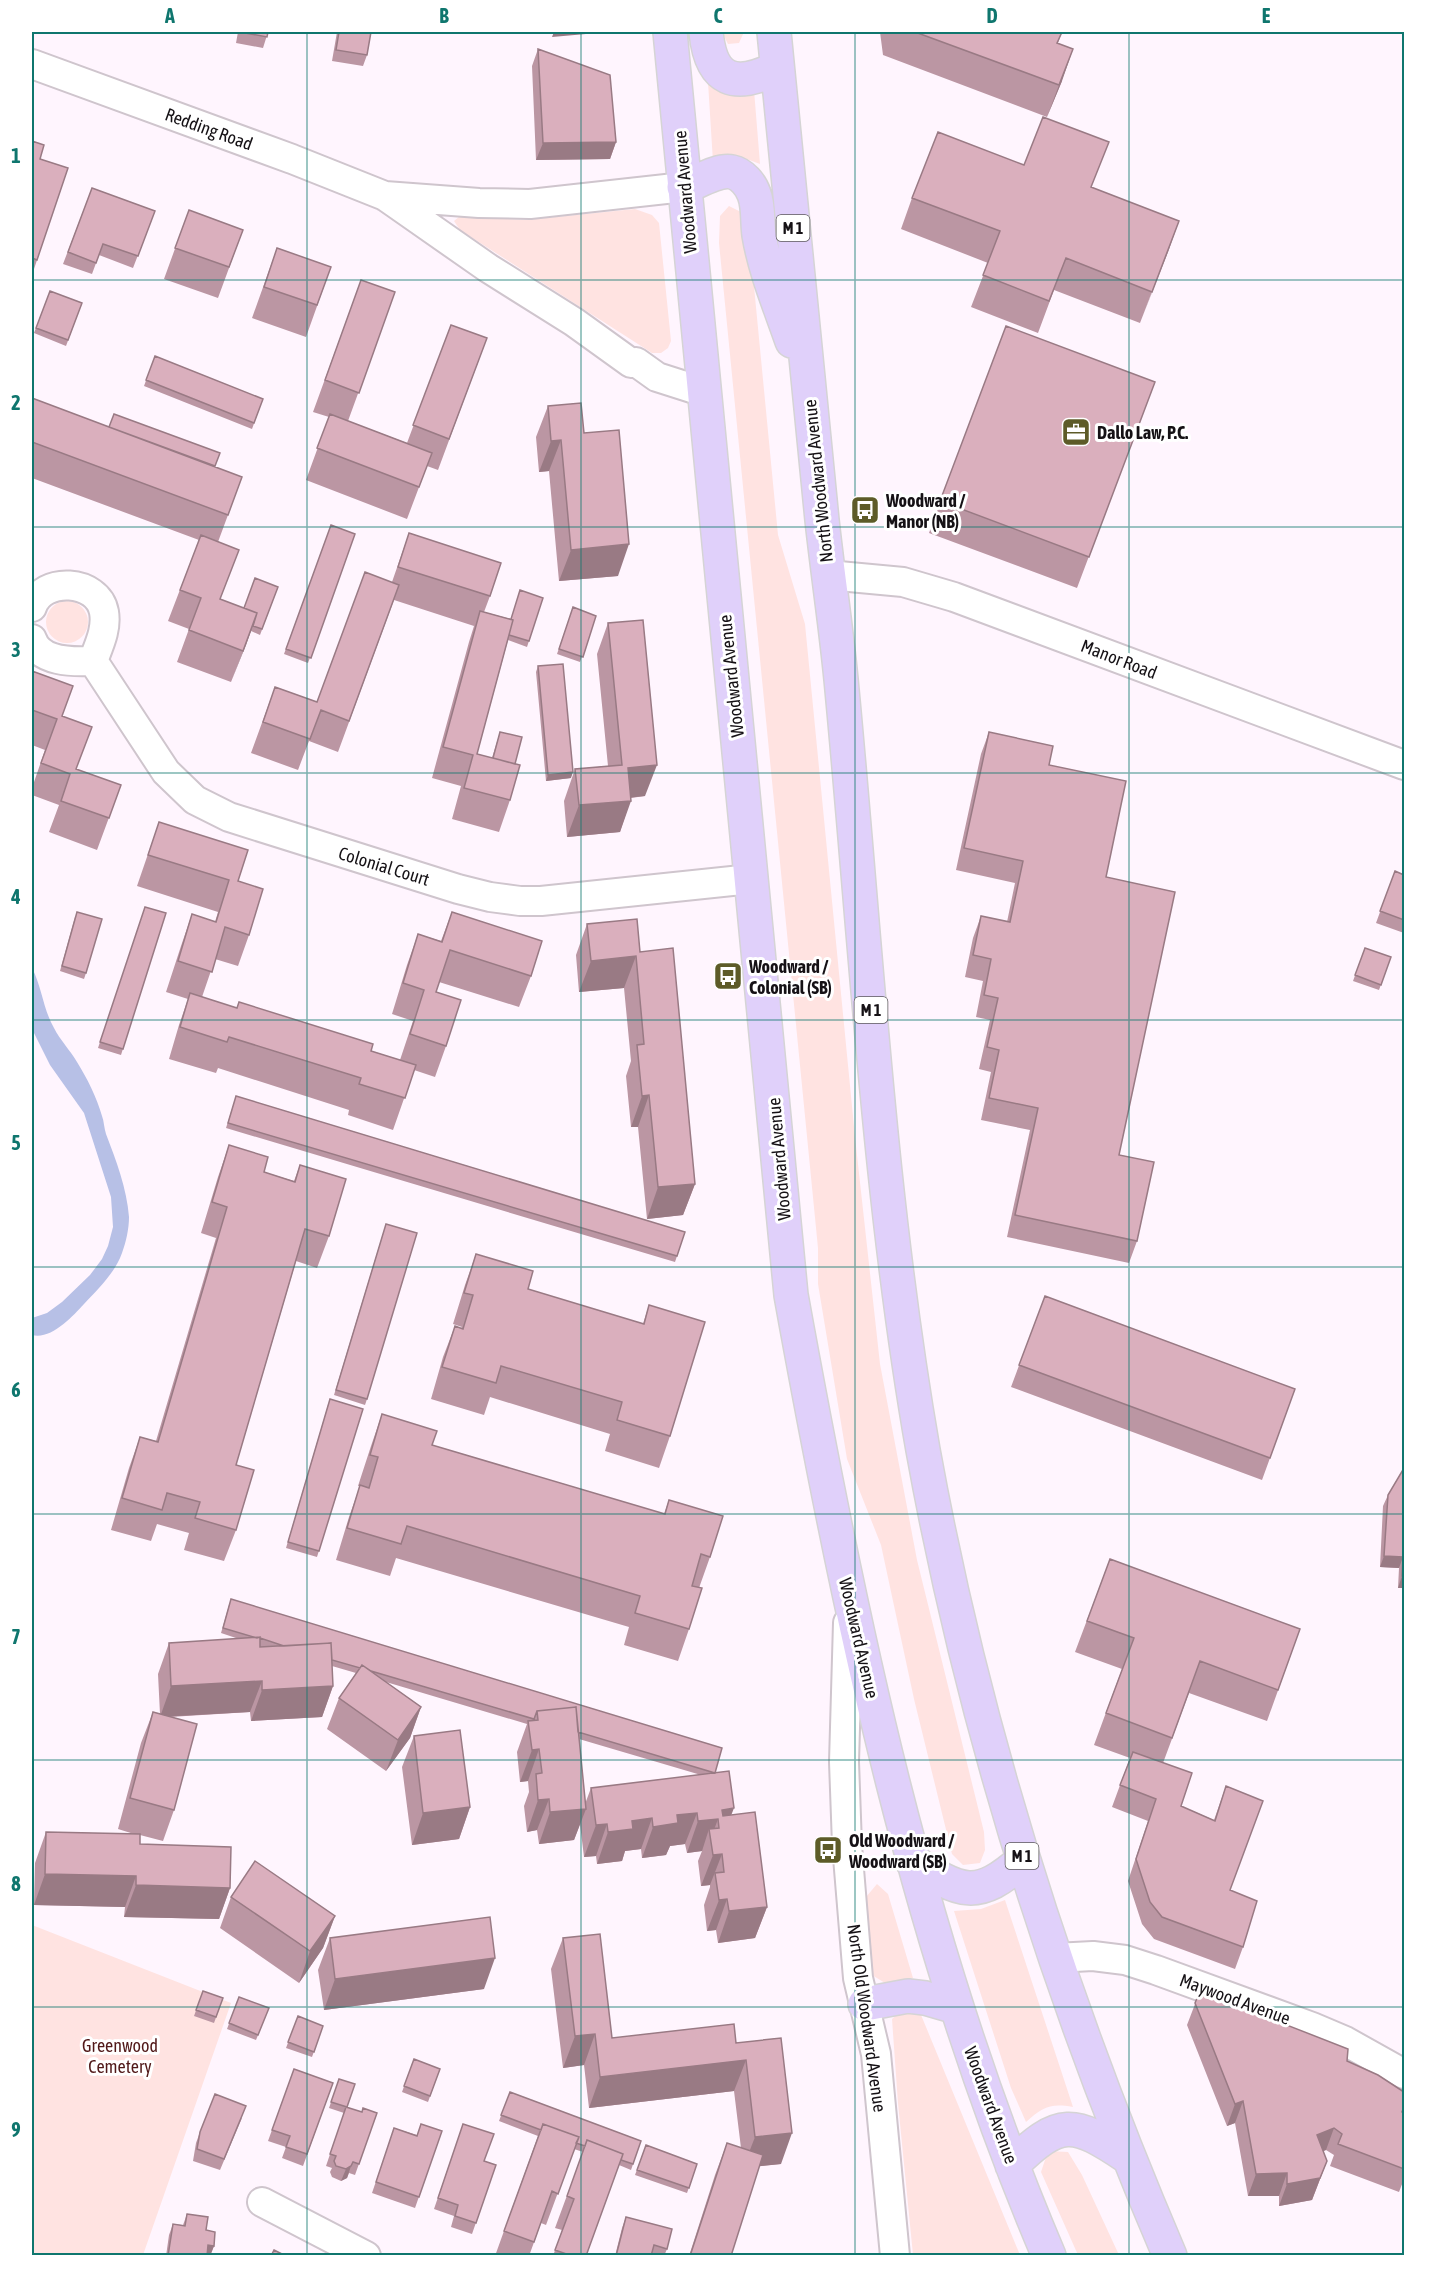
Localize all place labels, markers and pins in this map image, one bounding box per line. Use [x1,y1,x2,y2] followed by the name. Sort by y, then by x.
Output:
[1060,416,1092,448] office icon: Dallo Law, P.C.
[1097,422,1188,443] place label: Dallo Law, P.C.
[885,490,966,532] place label: Woodward / Manor (NB)
[849,494,881,526] bus stop icon: Woodward / Manor (NB)
[748,956,832,998] place label: Woodward / Colonial (SB)
[712,960,744,992] bus stop icon: Woodward / Colonial (SB)
[848,1830,955,1872] place label: Old Woodward / Woodward (SB)
[812,1834,844,1866] bus stop icon: Old Woodward / Woodward (SB)

